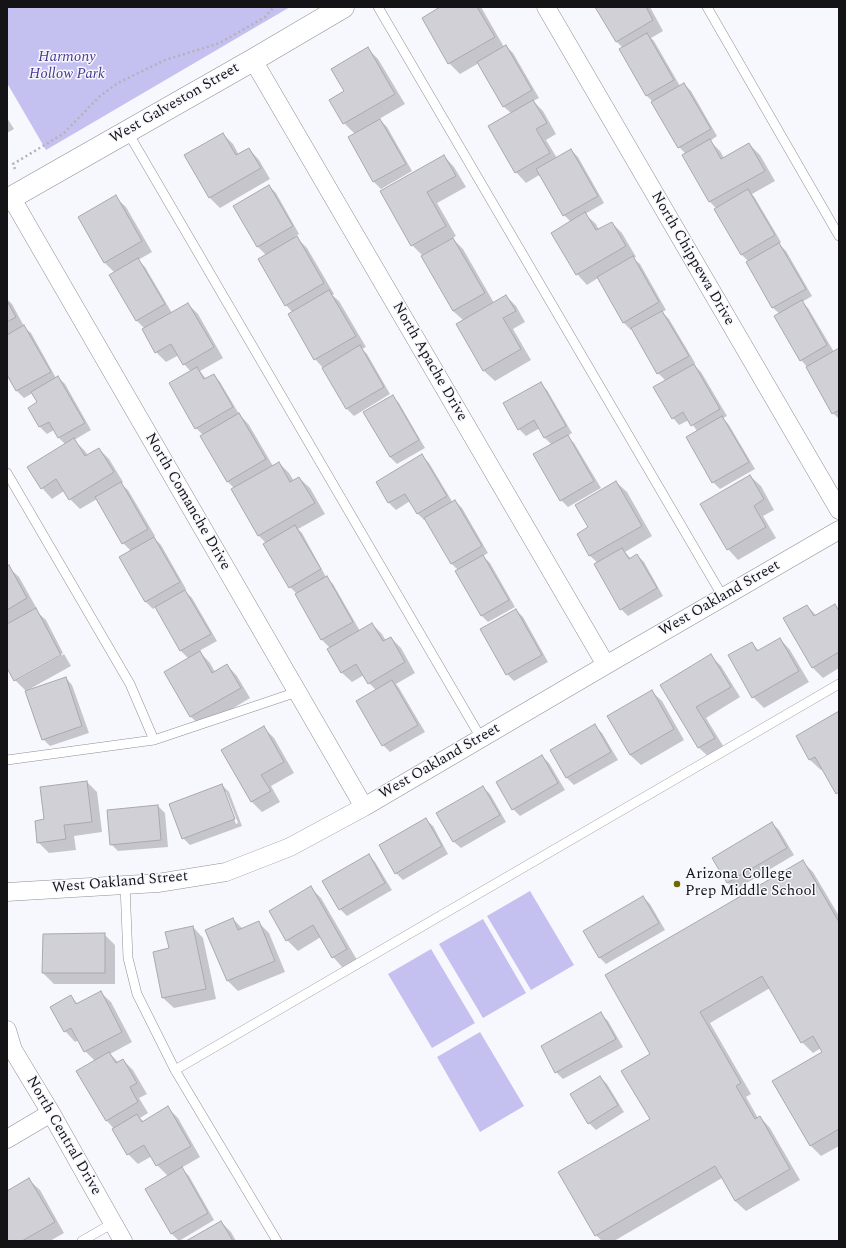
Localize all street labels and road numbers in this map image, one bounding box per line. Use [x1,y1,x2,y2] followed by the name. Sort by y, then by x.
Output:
[107,60,243,148] street label: West Galveston Street
[646,189,738,329] street label: North Chippewa Drive
[388,299,470,425] street label: North Apache Drive
[140,430,234,574] street label: North Comanche Drive
[656,557,784,641] street label: West Oakland Street
[376,720,504,804] street label: West Oakland Street
[51,868,189,898] street label: West Oakland Street
[22,1073,104,1199] street label: North Central Drive

